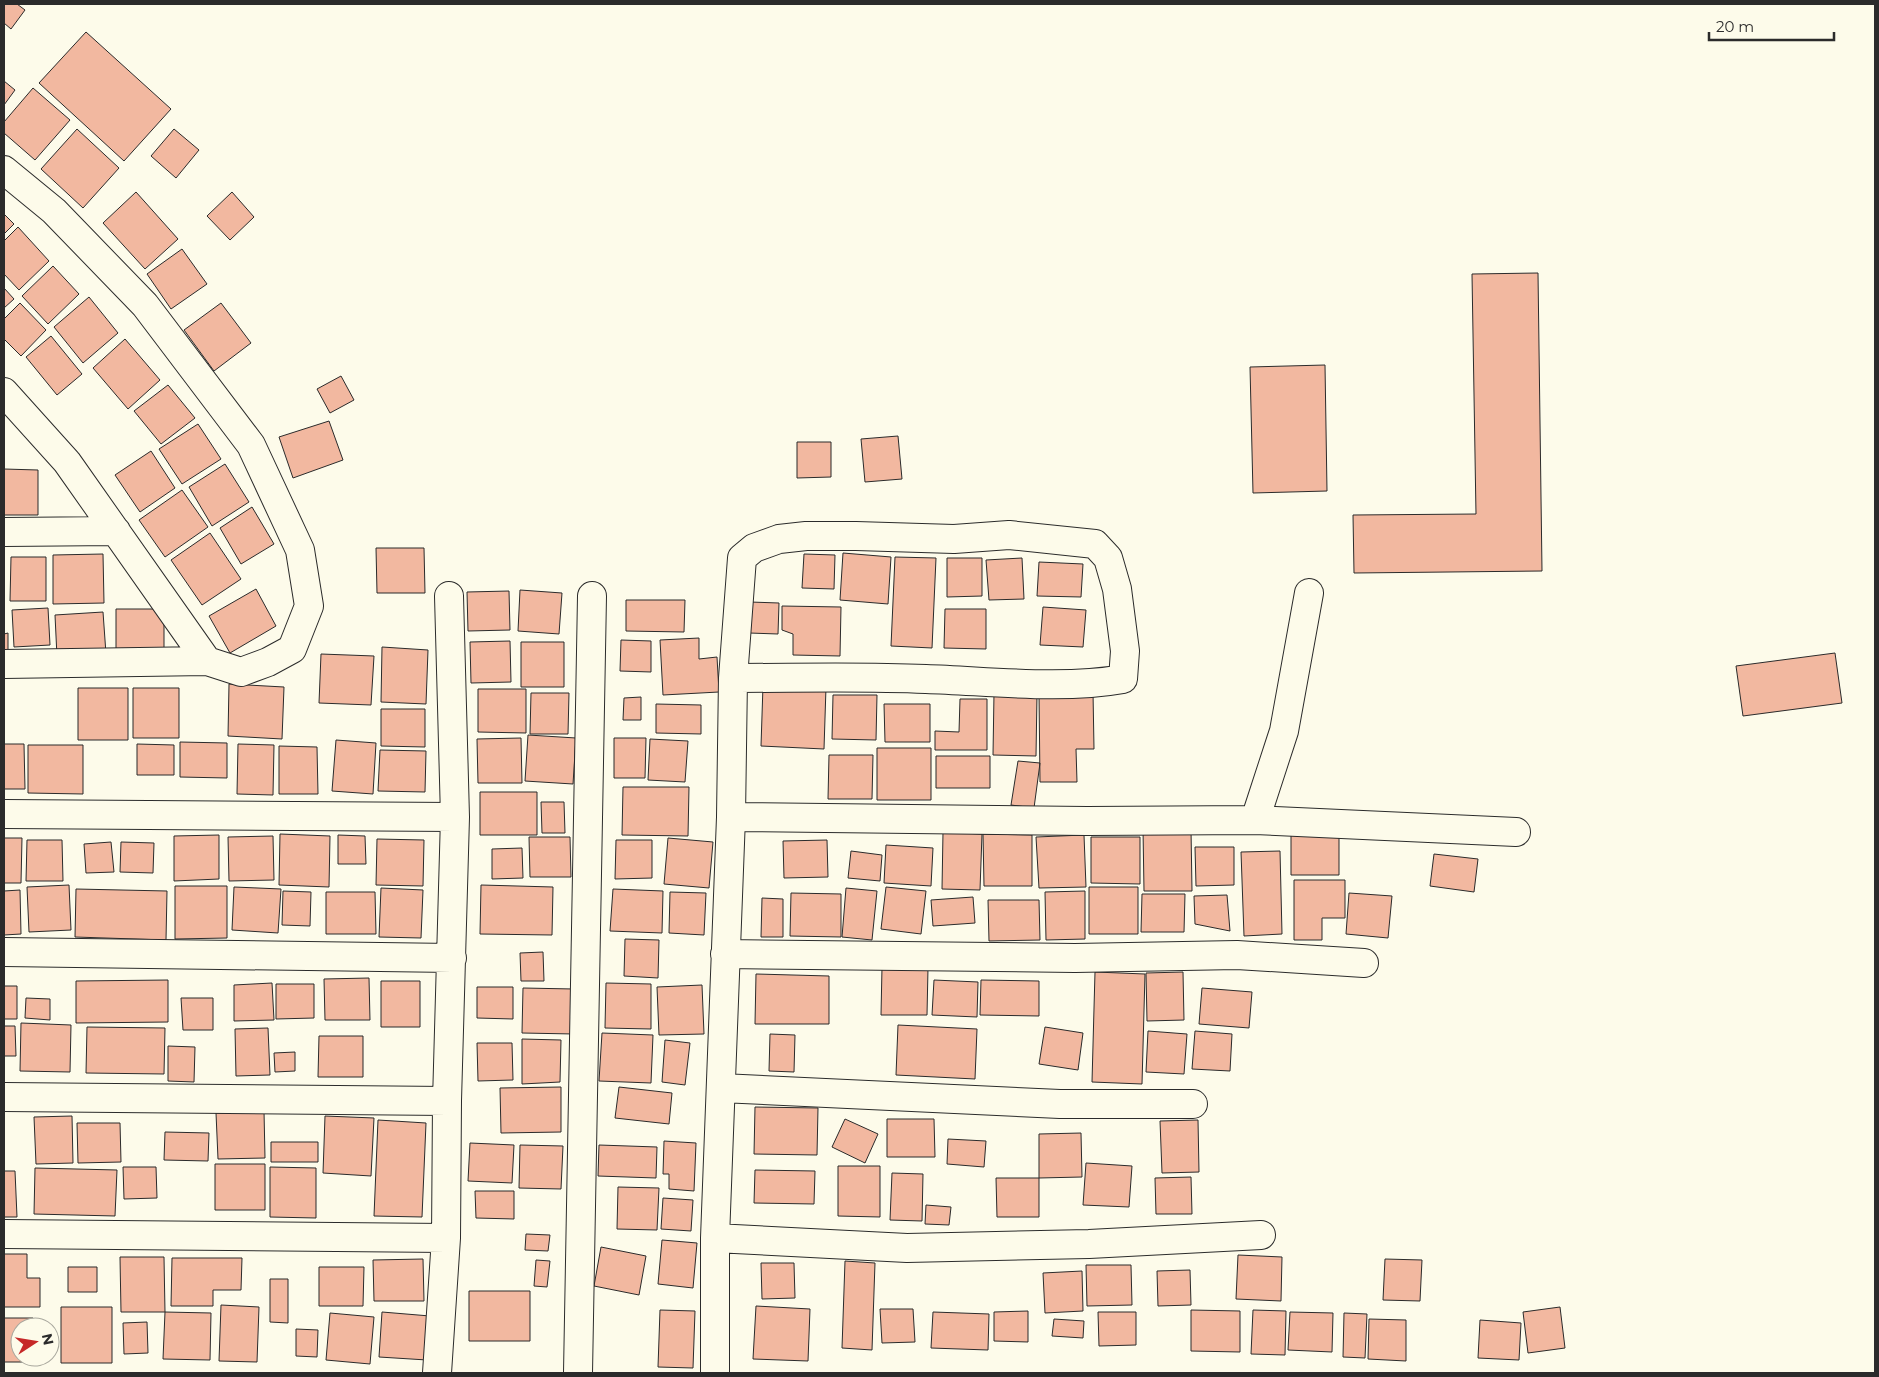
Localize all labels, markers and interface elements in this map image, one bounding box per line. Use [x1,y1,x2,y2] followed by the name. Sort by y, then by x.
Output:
[1709,10,1834,42] scale bar
[1716,17,1754,36] text: 20 m
[10,1317,60,1367] north arrow
[38,1332,58,1347] text: N

